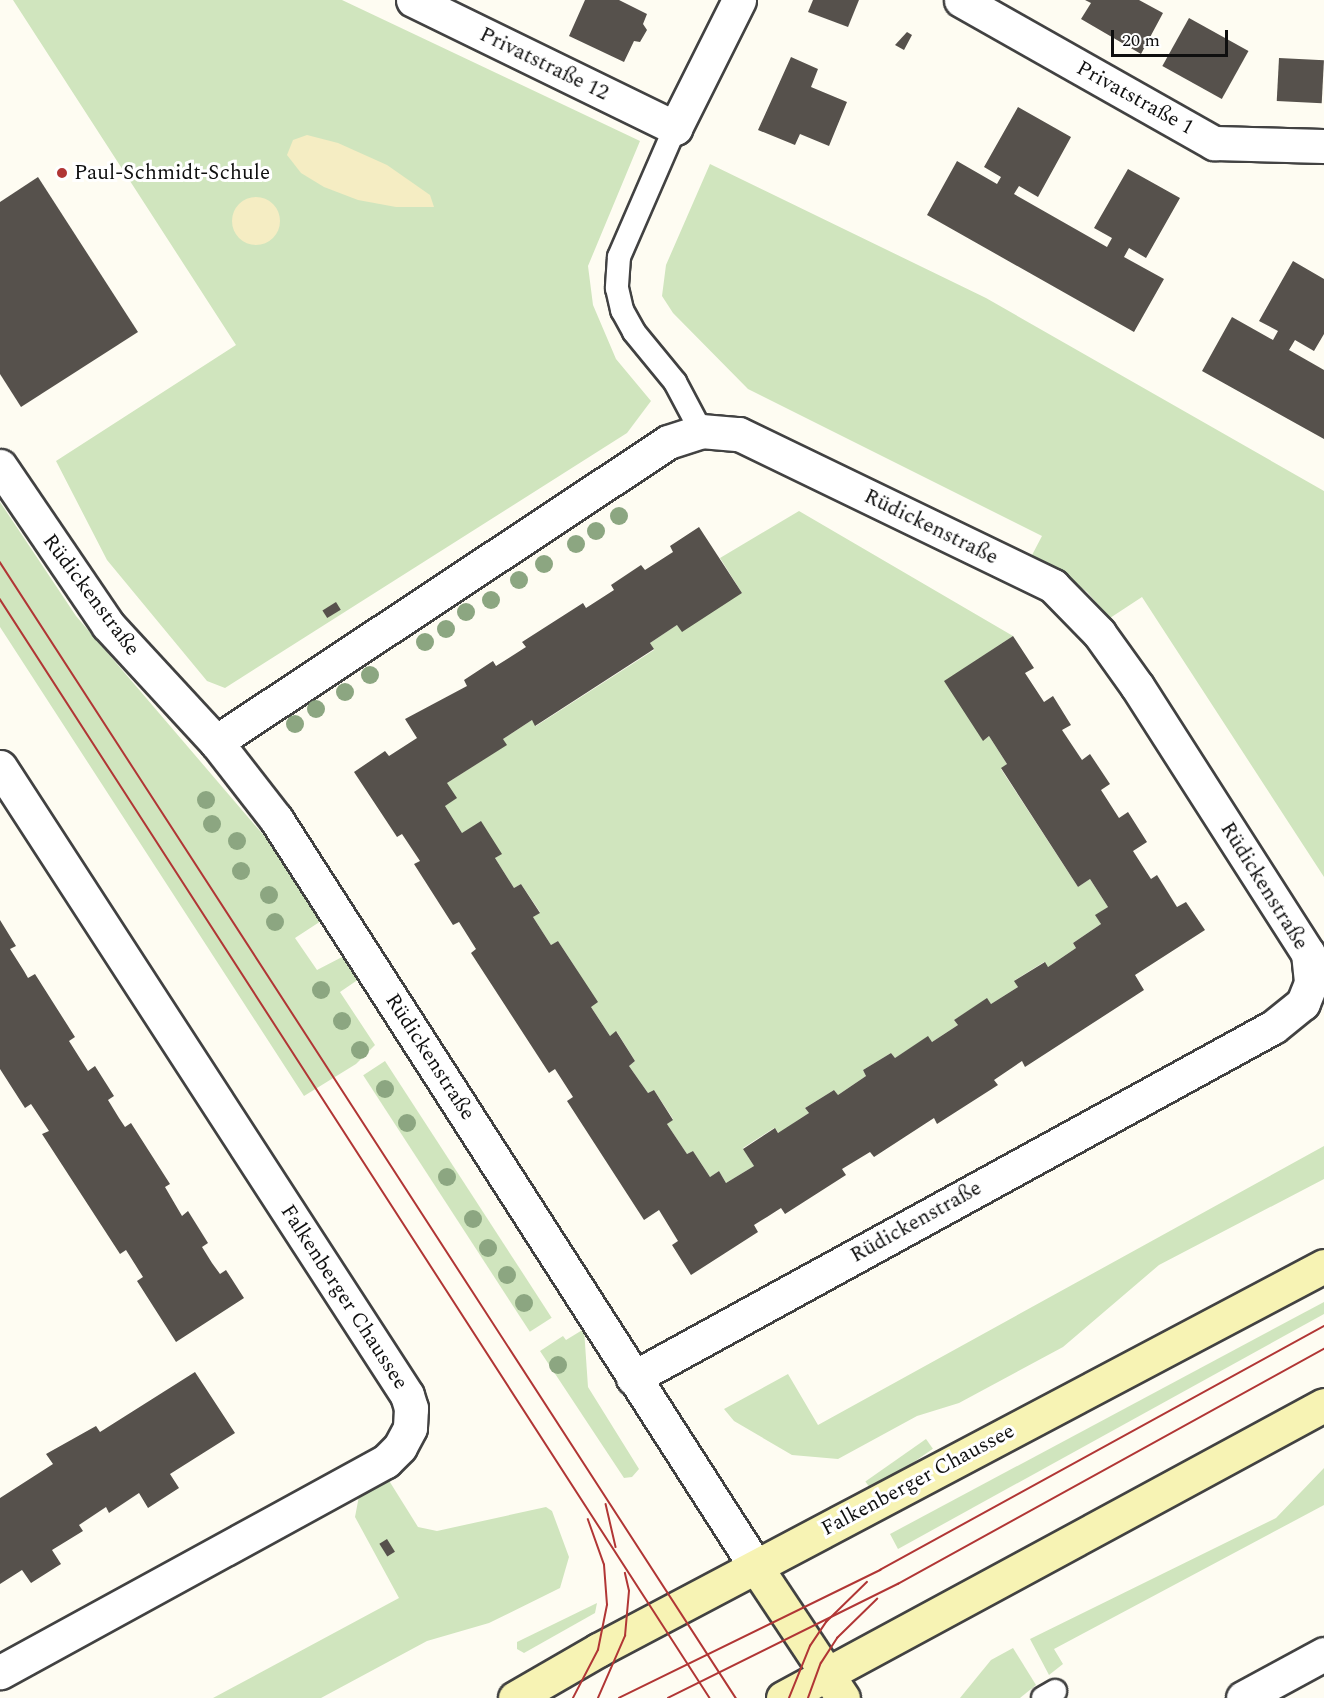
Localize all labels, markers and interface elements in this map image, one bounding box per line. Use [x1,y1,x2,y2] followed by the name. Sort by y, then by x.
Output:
[1114,18,1231,56] scale bar
[475,22,613,106] street label: Privatstraße 12
[1122,27,1160,54] text: 20 m
[1072,56,1198,140] street label: Privatstraße 1
[74,160,270,186] place label: Paul-Schmidt-Schule
[55,166,69,180] marker: Paul-Schmidt-Schule
[860,484,1002,570] street label: Rüdickenstraße
[37,529,145,661] street label: Rüdickenstraße
[1215,817,1313,955] street label: Rüdickenstraße
[380,989,480,1125] street label: Rüdickenstraße
[846,1176,986,1268] street label: Rüdickenstraße
[275,1200,413,1394] street label: Falkenberger Chaussee
[817,1418,1019,1542] street label: Falkenberger Chaussee

